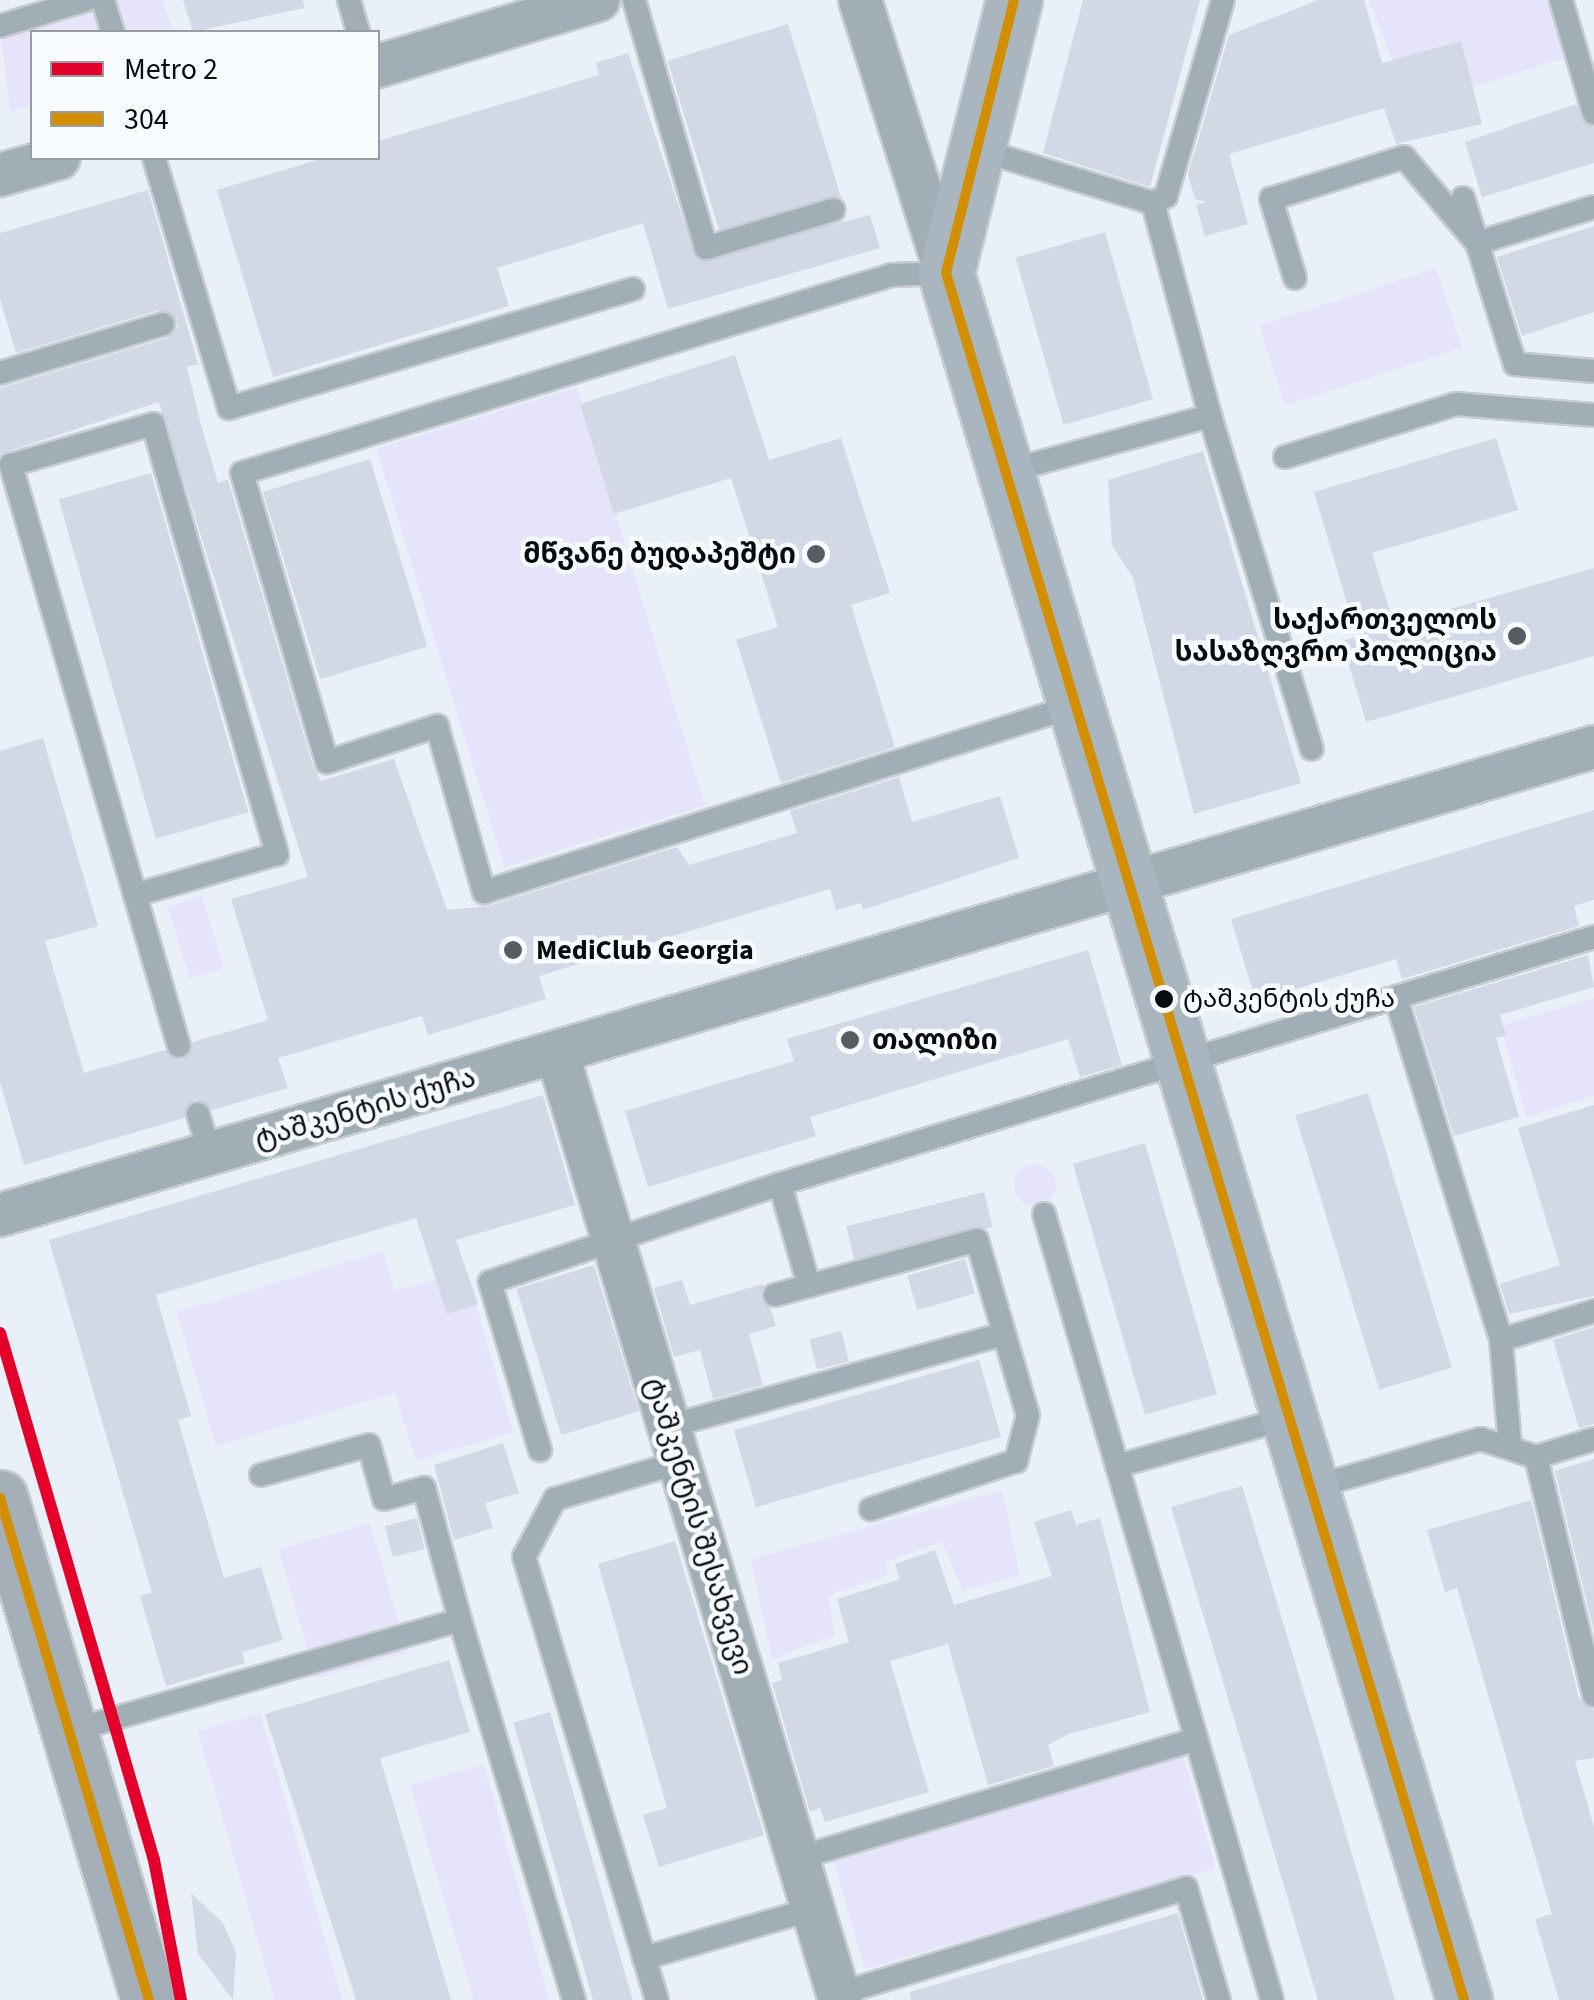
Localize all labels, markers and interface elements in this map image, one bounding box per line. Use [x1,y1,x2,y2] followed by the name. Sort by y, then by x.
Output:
[30,30,380,160] legend
[124,48,218,91] text: Metro 2
[124,98,169,141] text: 304
[523,537,796,571] place label: მწვანე ბუდაპეშტი
[805,543,827,565] marker: მწვანე ბუდაპეშტი
[1175,603,1497,669] place label: საქართველოს სასაზღვრო პოლიცია
[1506,625,1528,647] marker: საქართველოს სასაზღვრო პოლიცია
[536,933,754,967] place label: MediClub Georgia
[500,937,526,963] marker: MediClub Georgia
[1183,983,1395,1015] place label: ტაშკენტის ქუჩა
[1154,989,1174,1009] marker: ტაშკენტის ქუჩა
[872,1023,998,1057] place label: თალიზი
[837,1027,863,1053] marker: თალიზი
[251,1060,479,1156] street label: ტაშკენტის ქუჩა
[638,1373,760,1679] street label: ტაშკენტის შესახვევი

